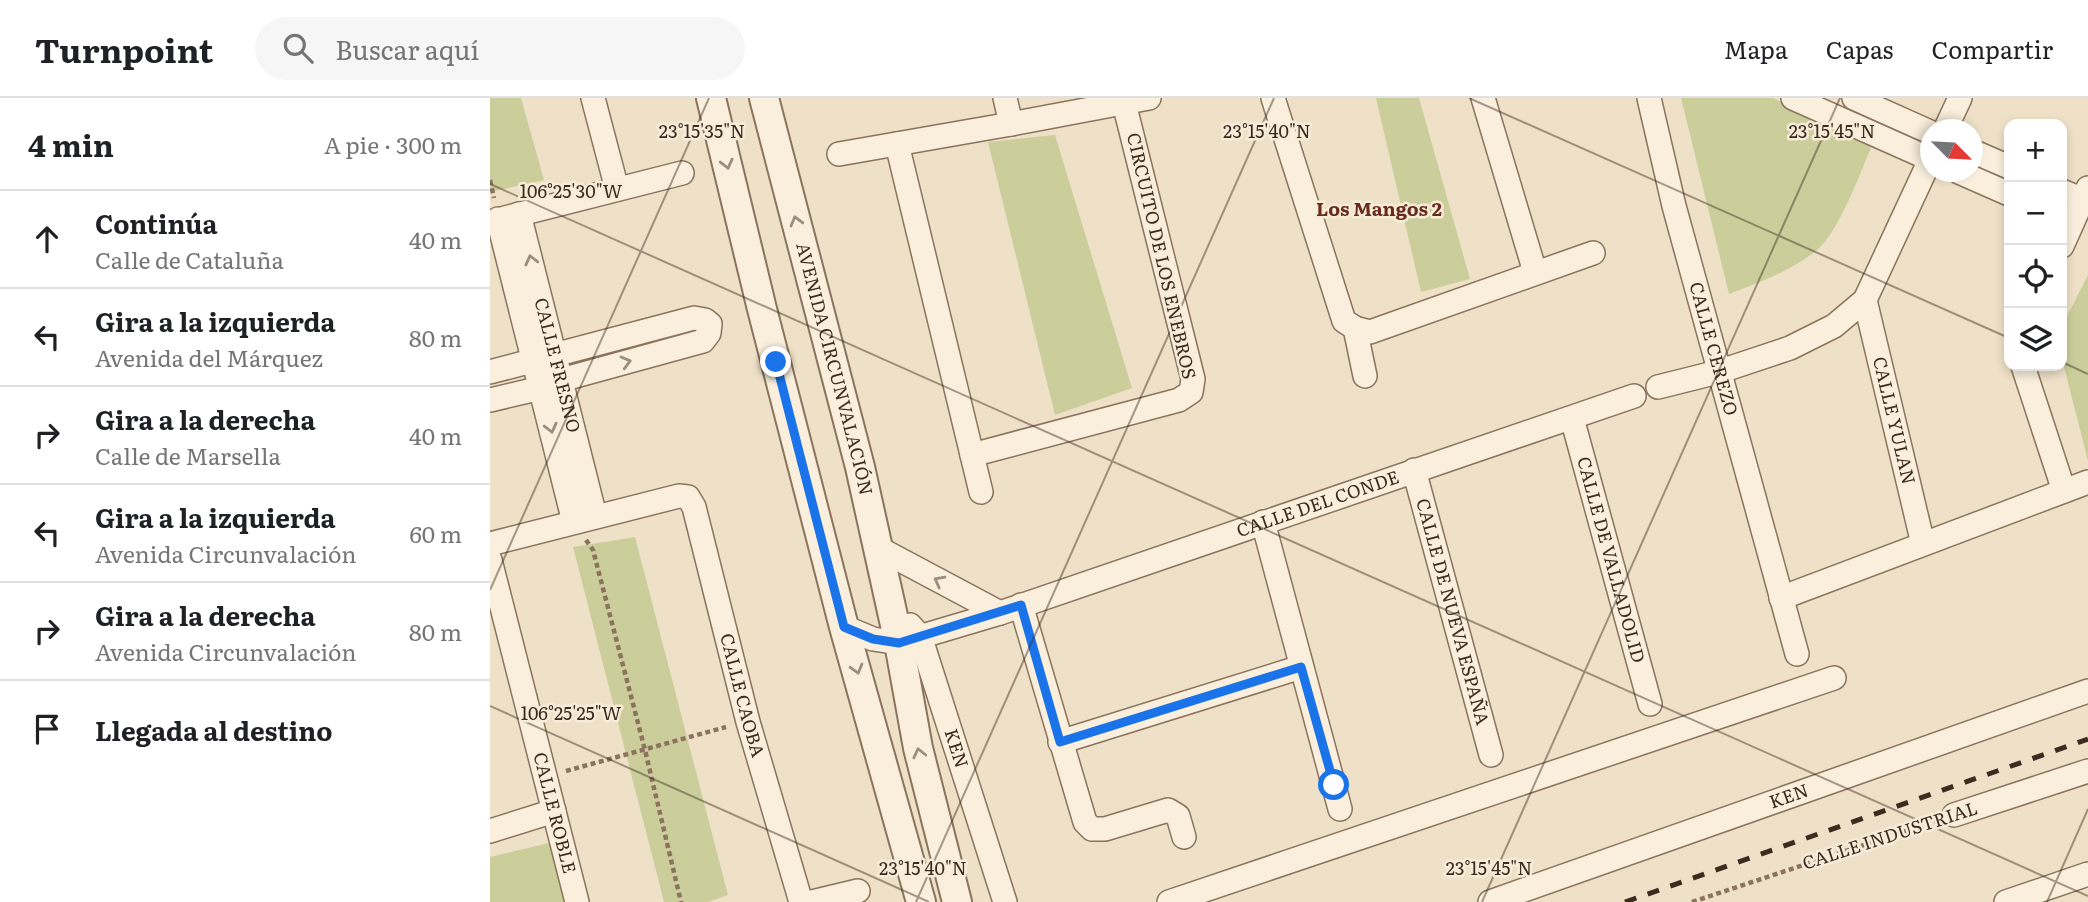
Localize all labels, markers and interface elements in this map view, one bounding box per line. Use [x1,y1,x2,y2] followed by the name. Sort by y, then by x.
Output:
[255,17,745,80] search box
[35,24,213,73] text: Turnpoint
[279,29,317,67] icon: search
[335,29,479,68] text: Buscar aquí
[1724,31,1788,66] text: Mapa
[1826,31,1893,66] text: Capas
[1931,31,2053,66] text: Compartir
[659,117,745,144] text: 23°15'35"N
[1223,117,1311,144] text: 23°15'40"N
[1789,117,1875,144] text: 23°15'45"N
[1920,119,1983,182] north arrow
[2004,119,2067,371] map controls
[2004,119,2067,182] button: +
[28,122,114,166] text: 4 min
[324,127,462,161] text: A pie · 300 m
[1121,130,1204,382] street label: CIRCUITO DE LOS ENEBROS
[719,158,733,170] one-way arrow
[520,177,623,204] text: 106°25'30"W
[2004,182,2067,245] button: −
[1316,194,1442,222] district label: Los Mangos 2
[95,203,218,242] text: Continúa
[790,216,804,228] one-way arrow
[28,220,66,258] icon: ahead
[409,222,462,256] text: 40 m
[790,239,881,498] street label: AVENIDA CIRCUNVALACIÓN
[95,242,284,276] text: Calle de Cataluña
[2004,245,2067,308] button: locate
[525,254,539,266] one-way arrow
[1683,279,1746,418] street label: CALLE CEREZO
[529,295,589,435] street label: CALLE FRESNO
[95,301,336,340] text: Gira a la izquierda
[2004,308,2067,371] button: layers
[28,318,66,356] icon: left
[409,320,462,354] text: 80 m
[95,340,323,374] text: Avenida del Márquez
[760,346,791,377] route end
[1867,354,1923,487] street label: CALLE YULAN
[620,356,632,371] one-way arrow
[95,399,315,438] text: Gira a la derecha
[28,416,66,454] icon: right
[409,418,462,452] text: 40 m
[543,422,557,434] one-way arrow
[95,438,281,472] text: Calle de Marsella
[1571,453,1653,666] street label: CALLE DE VALLADOLID
[1232,462,1402,543] street label: CALLE DEL CONDE
[1410,495,1497,728] street label: CALLE DE NUEVA ESPAÑA
[95,497,336,536] text: Gira a la izquierda
[28,514,66,552] icon: left
[409,516,462,550] text: 60 m
[95,536,357,570] text: Avenida Circunvalación
[934,575,946,589] one-way arrow
[95,595,315,634] text: Gira a la derecha
[28,612,66,650] icon: right
[409,614,462,648] text: 80 m
[714,630,773,760] street label: CALLE CAOBA
[95,634,357,668] text: Avenida Circunvalación
[848,663,863,675] one-way arrow
[521,699,622,726] text: 106°25'25"W
[28,710,66,748] icon: arrive
[95,710,332,749] text: Llegada al destino
[938,725,976,771] street label: KEN
[913,747,928,759] one-way arrow
[527,749,584,876] street label: CALLE ROBLE
[1318,769,1349,800] route start
[1765,776,1812,815] street label: KEN
[1798,793,1981,876] street label: CALLE INDUSTRIAL
[879,854,967,881] text: 23°15'40"N
[1446,854,1532,881] text: 23°15'45"N

